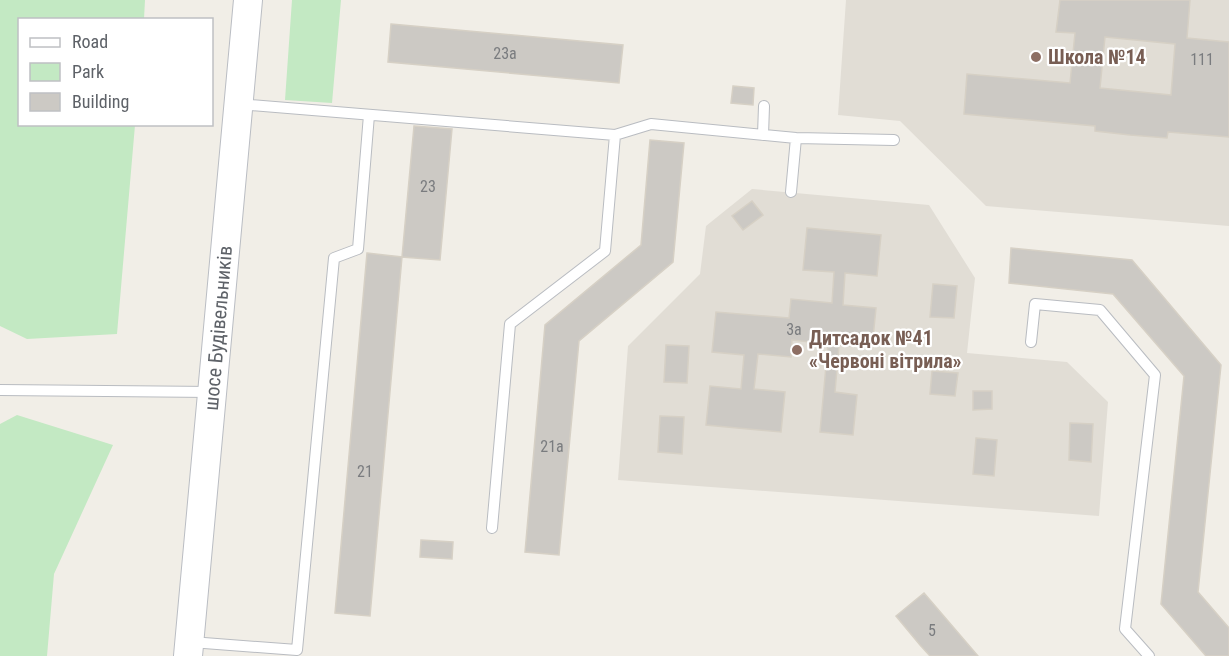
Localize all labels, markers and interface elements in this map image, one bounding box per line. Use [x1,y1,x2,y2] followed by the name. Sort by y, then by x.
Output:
[18,18,213,126] legend
[72,31,108,52] text: Road
[493,44,517,63] house number: 23а
[1048,45,1146,69] place label: Школа №14
[1029,50,1043,64] marker: Школа №14
[1190,50,1214,69] house number: 111
[72,61,104,82] text: Park
[72,91,129,112] text: Building
[420,177,436,196] house number: 23
[199,245,237,411] street label: шосе Будівельників
[786,320,802,339] house number: 3а
[809,326,962,373] place label: Дитсадок №41 «Червоні вітрила»
[790,343,804,357] marker: Дитсадок №41 «Червоні вітрила»
[540,437,564,456] house number: 21а
[357,462,373,481] house number: 21
[928,621,936,640] house number: 5

